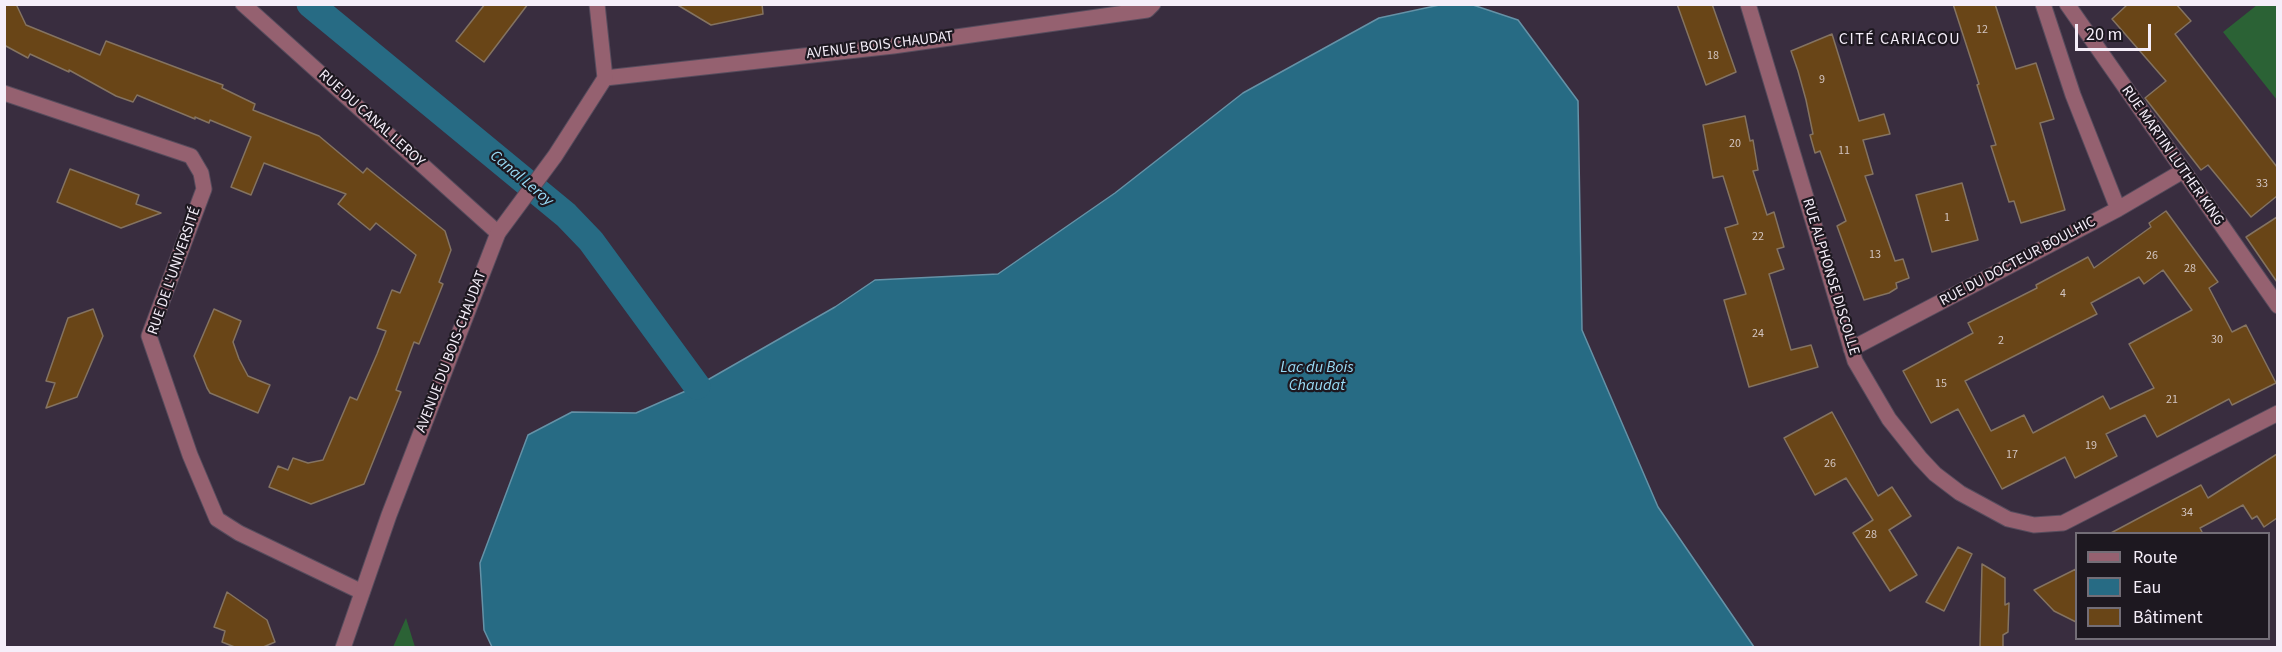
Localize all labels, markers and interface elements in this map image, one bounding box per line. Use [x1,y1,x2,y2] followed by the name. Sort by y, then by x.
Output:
[2078,12,2154,50] scale bar
[2086,22,2122,47] text: 20 m
[1976,23,1988,37] house number: 12
[805,28,955,64] street label: AVENUE BOIS CHAUDAT
[1839,30,1961,50] district label: CITÉ CARIACOU
[1707,49,1719,63] house number: 18
[314,67,428,171] street label: RUE DU CANAL LEROY
[1819,73,1825,87] house number: 9
[2117,83,2227,229] street label: RUE MARTIN LUTHER KING
[1729,137,1741,151] house number: 20
[1838,144,1850,158] house number: 11
[485,147,557,211] water label: Canal Leroy
[2256,177,2268,191] house number: 33
[1798,196,1862,358] street label: RUE ALPHONSE DISCOLLE
[145,205,205,337] street label: RUE DE L'UNIVERSITÉ
[1944,211,1950,225] house number: 1
[1937,213,2099,311] street label: RUE DU DOCTEUR BOULHIC
[1752,230,1764,244] house number: 22
[1869,248,1881,262] house number: 13
[2146,249,2158,263] house number: 26
[2184,262,2196,276] house number: 28
[413,269,491,435] street label: AVENUE DU BOIS-CHAUDAT
[2060,287,2066,301] house number: 4
[1752,327,1764,341] house number: 24
[2211,333,2223,347] house number: 30
[1998,334,2004,348] house number: 2
[1280,358,1354,396] water label: Lac du Bois Chaudat
[1935,377,1947,391] house number: 15
[2166,393,2178,407] house number: 21
[2085,439,2097,453] house number: 19
[2006,448,2018,462] house number: 17
[1824,457,1836,471] house number: 26
[2181,506,2193,520] house number: 34
[1865,528,1877,542] house number: 28
[2075,532,2270,640] legend
[2133,545,2177,570] text: Route
[2133,575,2161,600] text: Eau
[2133,605,2203,630] text: Bâtiment

